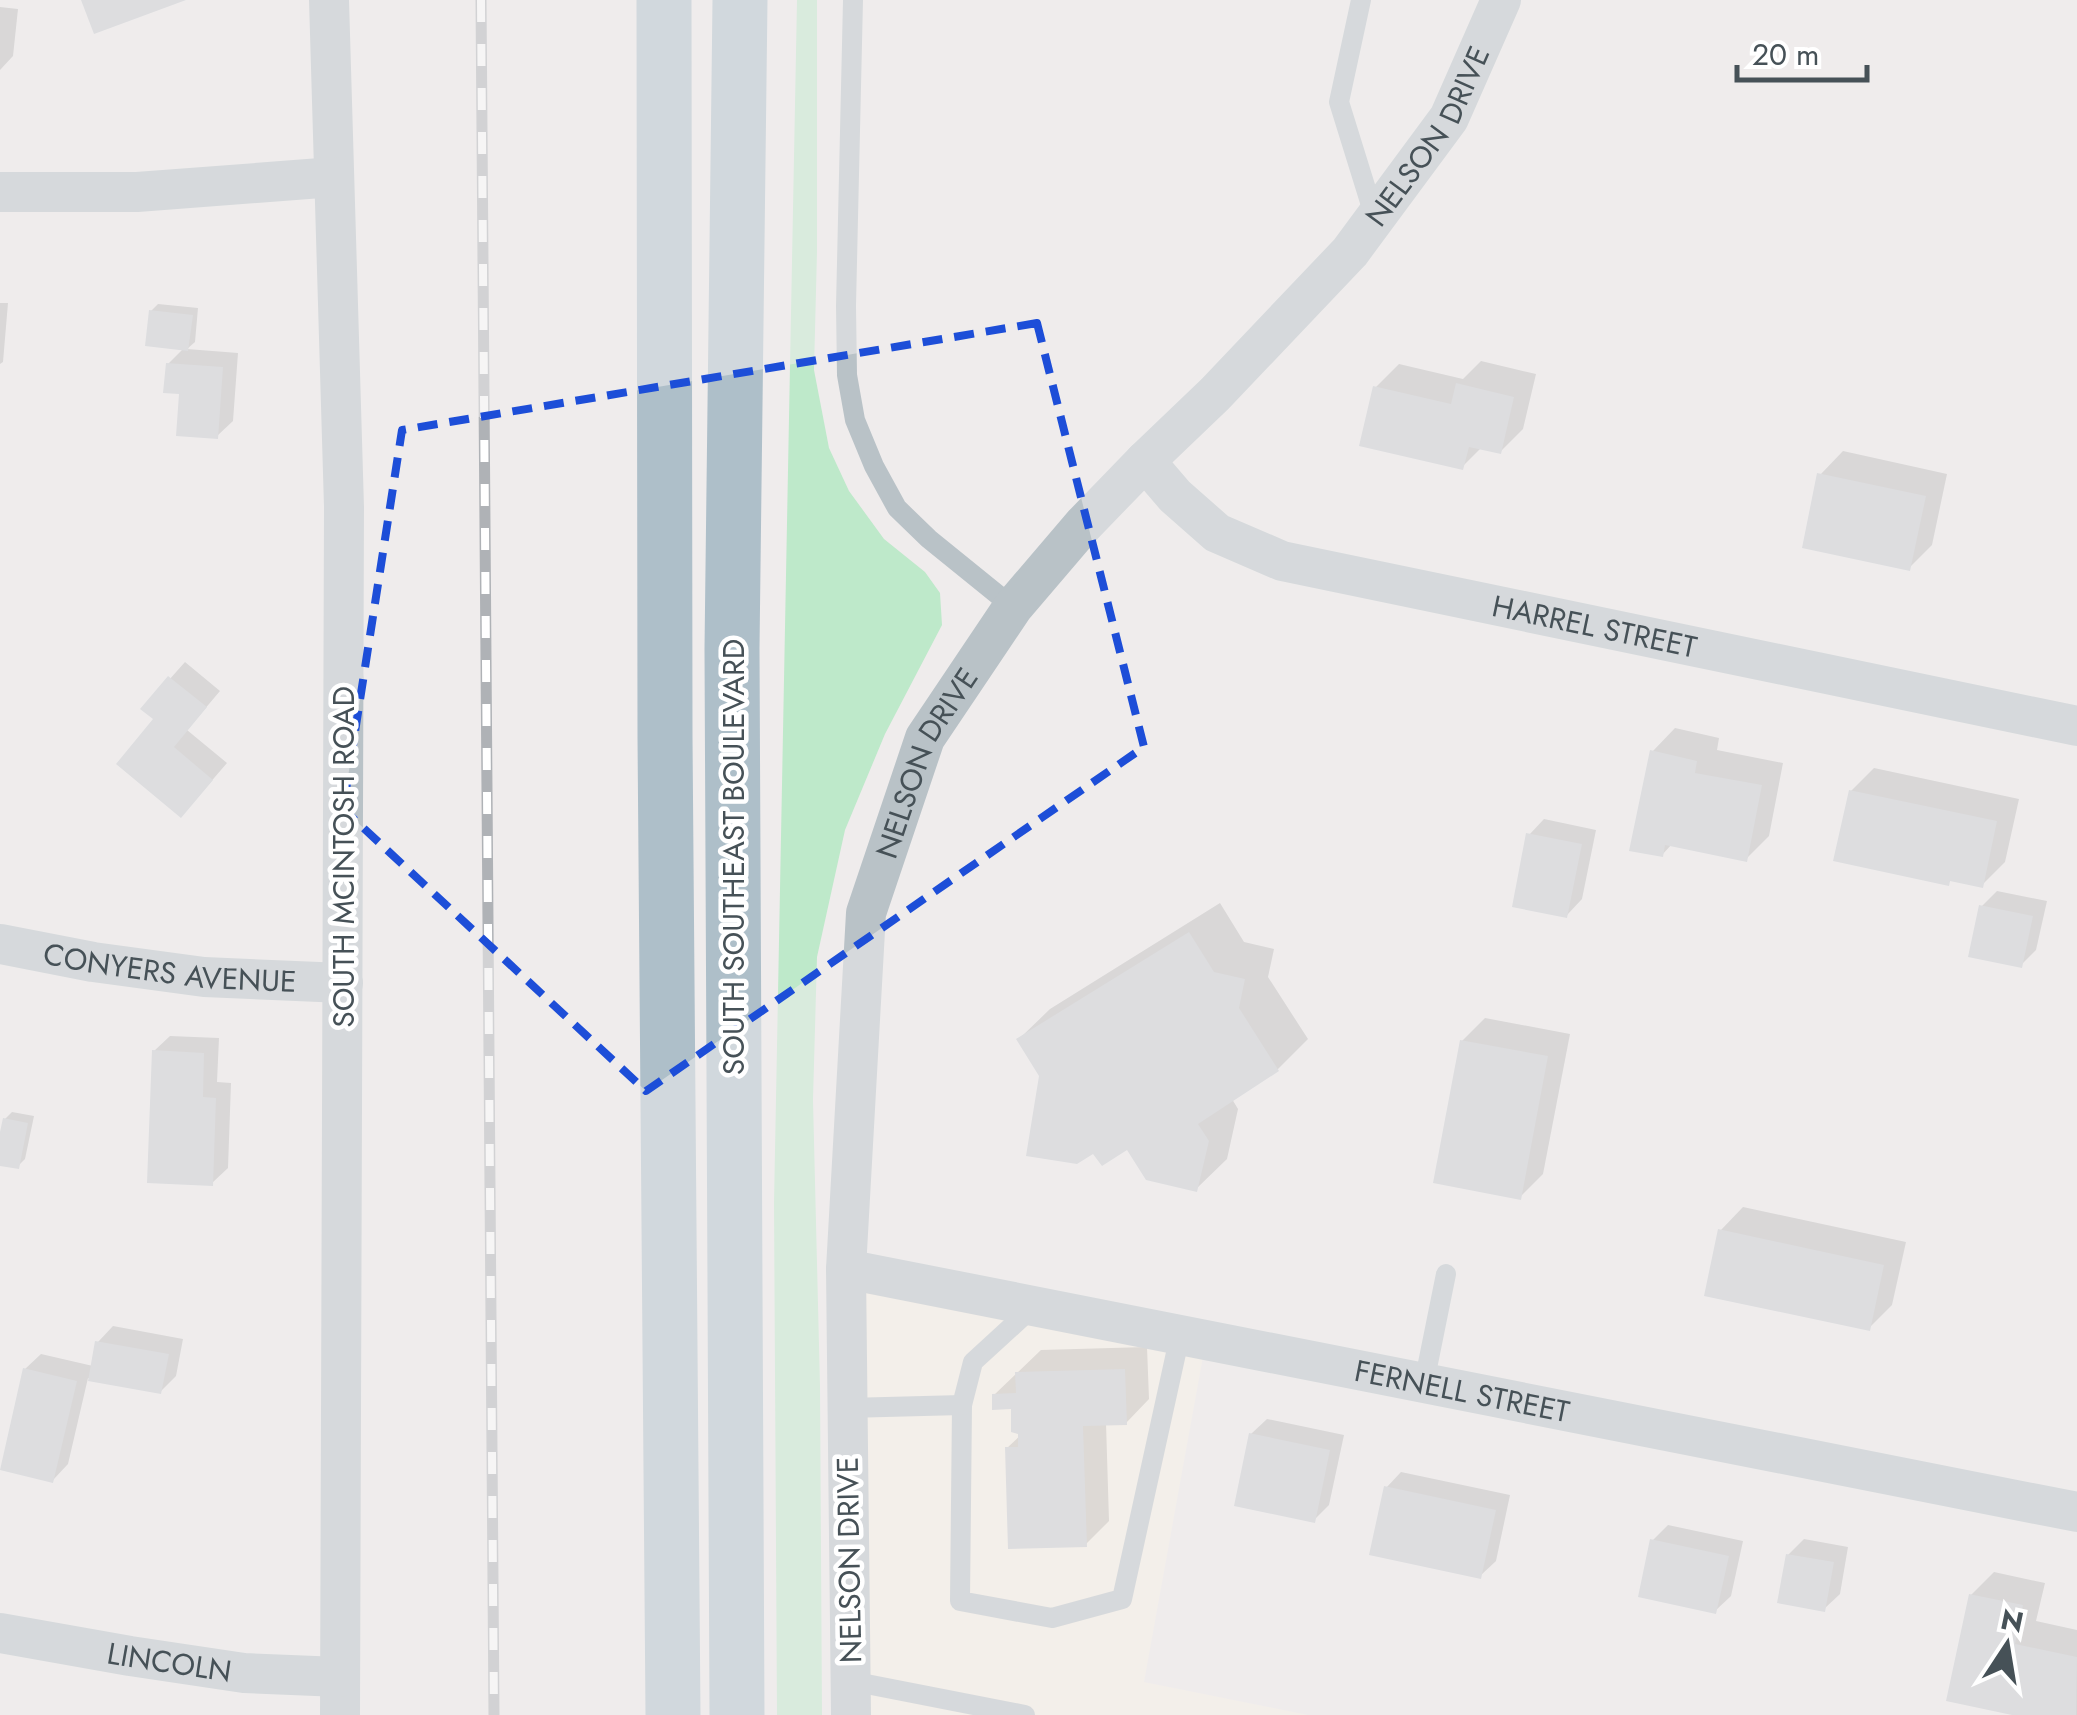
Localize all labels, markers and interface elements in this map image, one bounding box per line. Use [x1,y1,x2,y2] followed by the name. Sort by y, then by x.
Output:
[1737,20,1867,82] scale bar
[1752,33,1819,76] text: 20 m
[1355,39,1500,235] street label: NELSON DRIVE
[1488,584,1701,668] street label: HARREL STREET
[712,639,755,1075] street label: SOUTH SOUTHEAST BOULEVARD
[865,659,988,864] street label: NELSON DRIVE
[322,686,365,1028] street label: SOUTH MCINTOSH ROAD
[40,931,297,1002] street label: CONYERS AVENUE
[1351,1348,1573,1433] street label: FERNELL STREET
[826,1456,872,1664] street label: NELSON DRIVE
[1957,1595,2057,1695] north arrow
[1997,1599,2027,1643] text: N
[104,1631,235,1692] street label: LINCOLN

